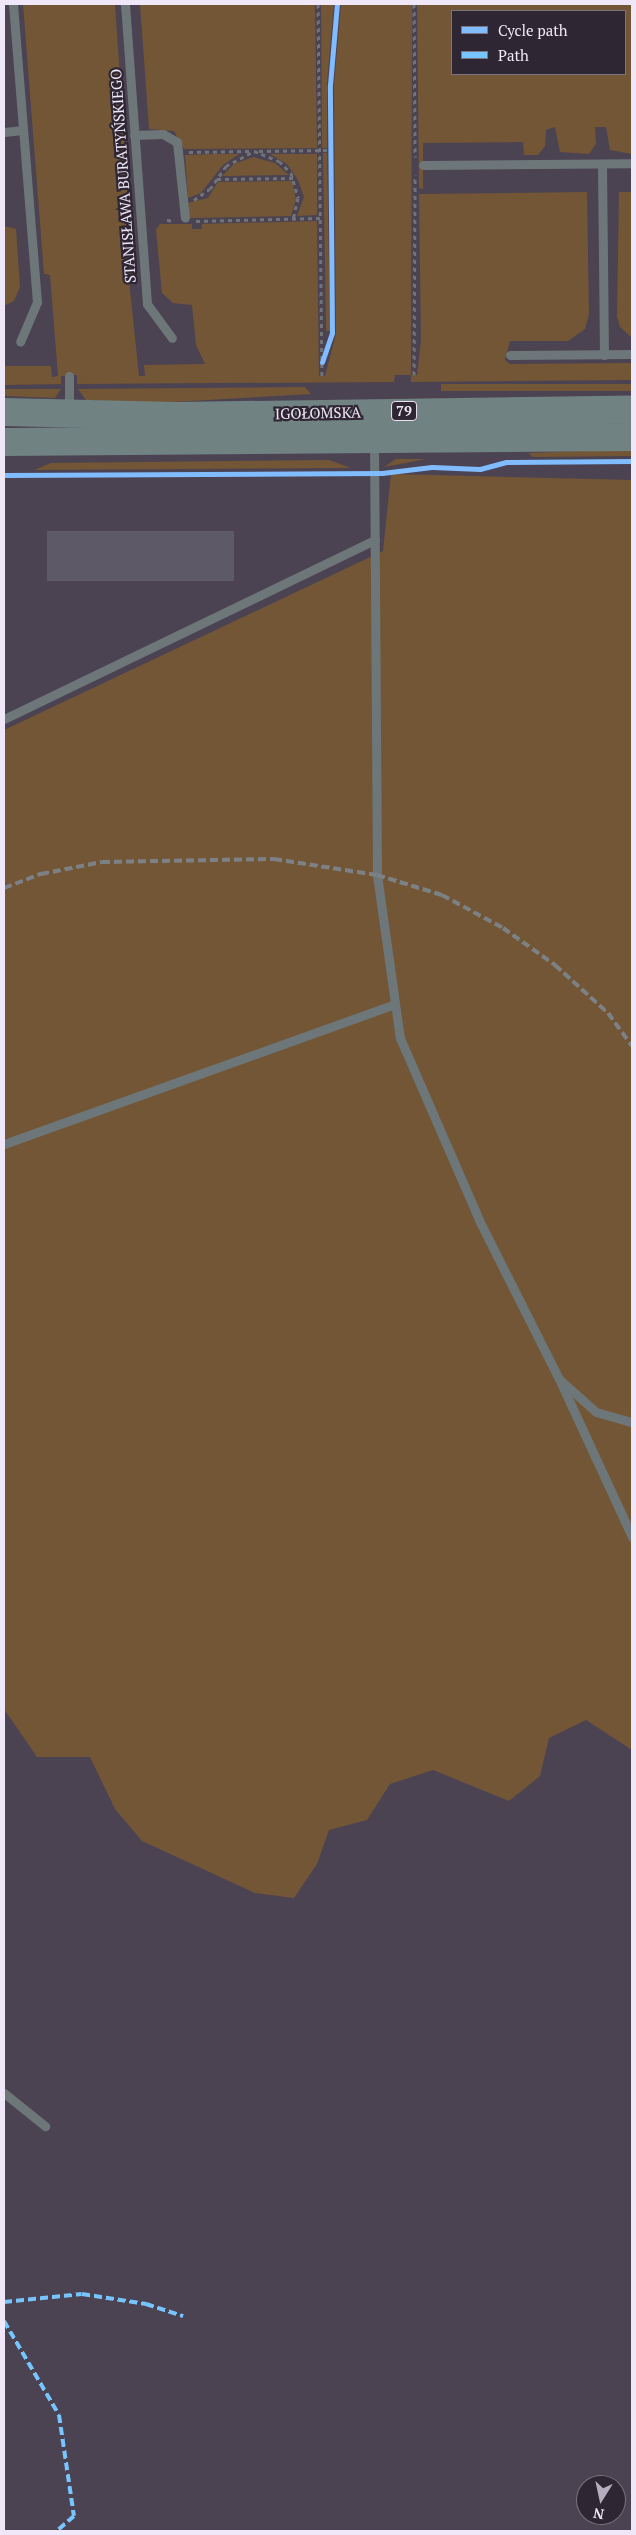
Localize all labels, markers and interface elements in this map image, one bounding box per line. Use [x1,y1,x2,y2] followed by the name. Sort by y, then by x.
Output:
[451,10,626,75] legend
[498,20,568,40] text: Cycle path
[498,45,529,65] text: Path
[107,68,139,284] street label: STANISŁAWA BURATYŃSKIEGO
[390,400,418,422] road number: 79
[275,403,361,423] street label: IGOŁOMSKA
[576,2475,626,2525] north arrow
[592,2504,605,2525] text: N

